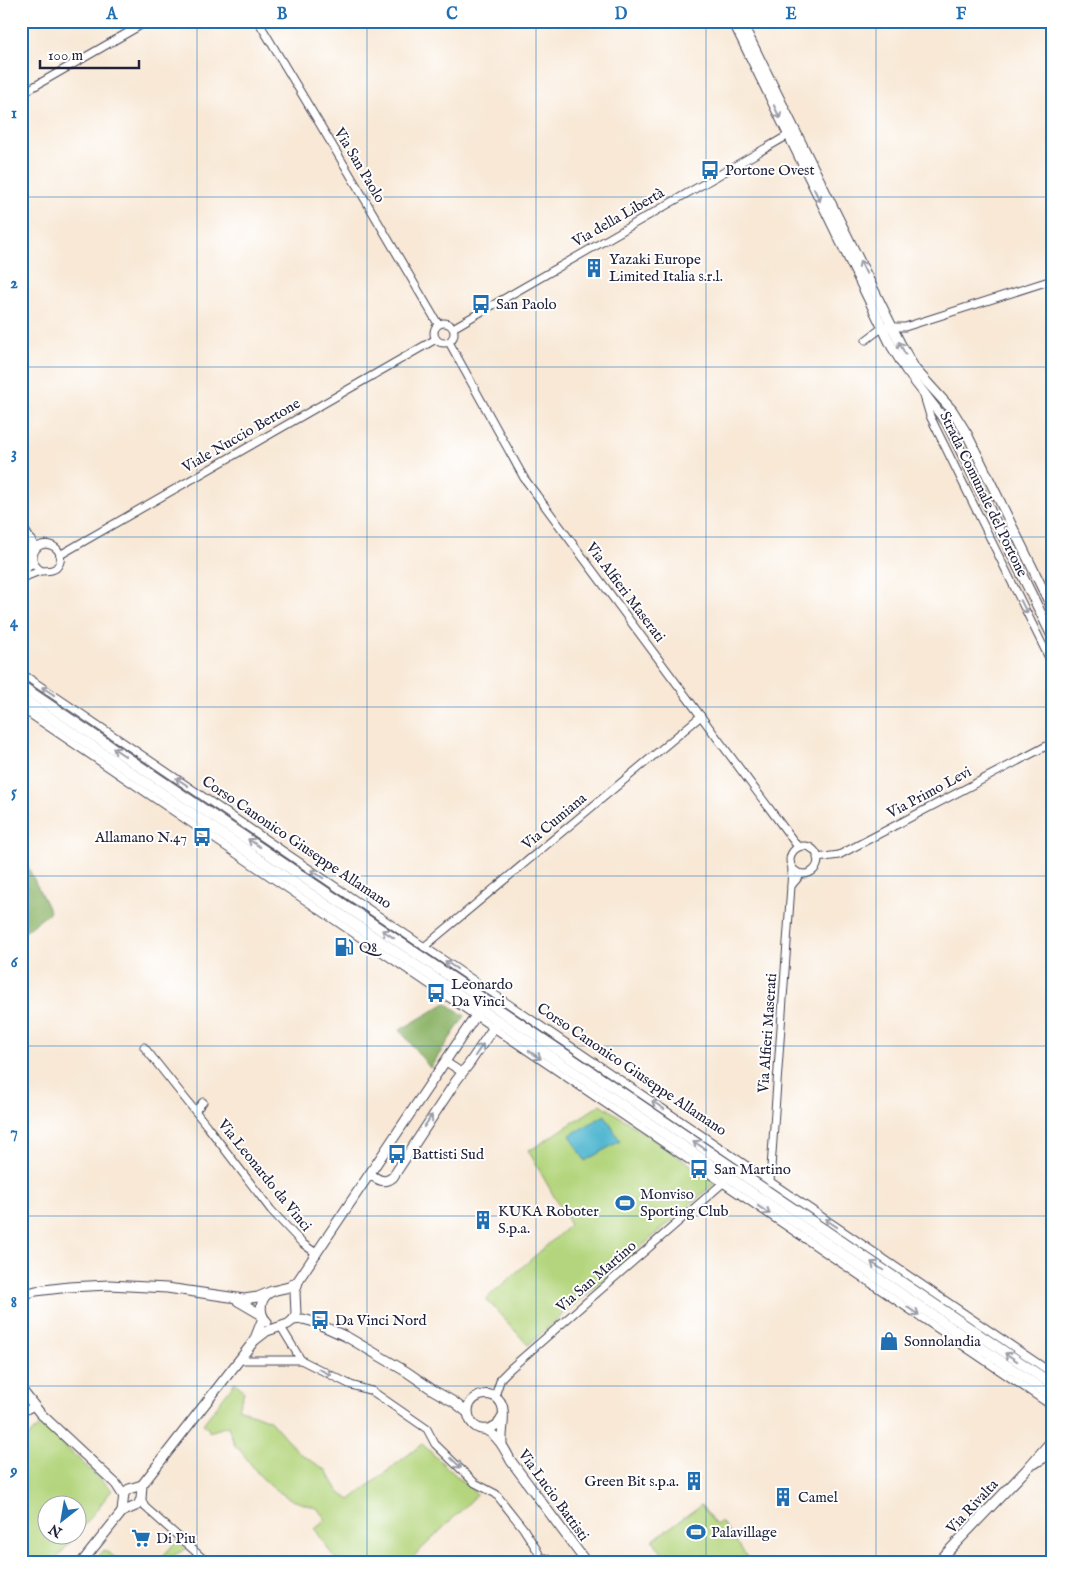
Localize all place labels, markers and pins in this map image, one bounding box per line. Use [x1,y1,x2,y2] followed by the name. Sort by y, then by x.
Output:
[699,159,721,181] bus stop icon: Portone Ovest
[725,161,815,180] place label: Portone Ovest
[609,250,723,286] place label: Yazaki Europe Limited Italia s.r.l.
[583,257,605,279] building icon: Yazaki Europe Limited Italia s.r.l.
[470,293,492,315] bus stop icon: San Paolo
[496,295,557,314] place label: San Paolo
[191,826,213,848] bus stop icon: Allamano N.47
[94,828,187,847] place label: Allamano N.47
[333,936,355,958] fuel station icon: Q8
[359,938,382,957] place label: Q8
[451,975,513,1011] place label: Leonardo Da Vinci
[425,982,447,1004] bus stop icon: Leonardo Da Vinci
[386,1143,408,1165] bus stop icon: Battisti Sud
[412,1145,485,1164] place label: Battisti Sud
[688,1158,710,1180] bus stop icon: San Martino
[714,1160,791,1179] place label: San Martino
[640,1185,728,1221] place label: Monviso Sporting Club
[614,1192,636,1214] sports icon: Monviso Sporting Club
[498,1202,599,1238] place label: KUKA Roboter S.p.a.
[472,1209,494,1231] building icon: KUKA Roboter S.p.a.
[309,1309,331,1331] bus stop icon: Da Vinci Nord
[335,1311,427,1330] place label: Da Vinci Nord
[878,1330,900,1352] shop icon: Sonnolandia
[904,1332,981,1351] place label: Sonnolandia
[683,1470,705,1492] building icon: Green Bit s.p.a.
[584,1472,679,1491] place label: Green Bit s.p.a.
[772,1486,794,1508] building icon: Camel
[798,1488,839,1507] place label: Camel
[685,1521,707,1543] sports icon: Palavillage
[711,1523,777,1542] place label: Palavillage
[130,1527,152,1549] supermarket icon: Di Piu
[156,1529,196,1548] place label: Di Piu

